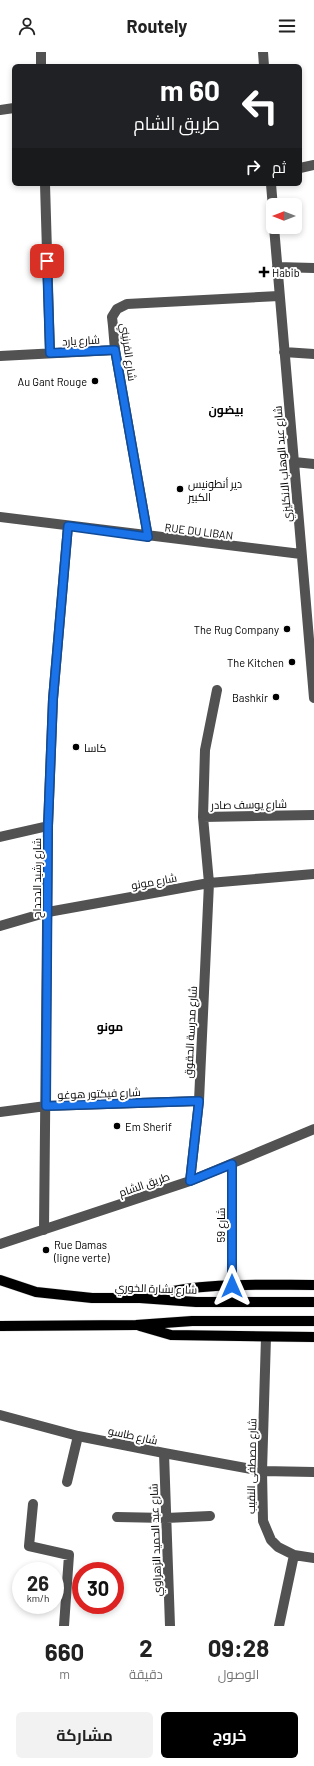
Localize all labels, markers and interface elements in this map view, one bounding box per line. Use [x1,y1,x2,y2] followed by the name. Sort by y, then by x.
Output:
[16,15,38,37] icon: person
[127,15,187,37] text: Routely
[276,15,298,37] icon: menu
[160,73,220,107] text: 60 m
[234,80,286,132] icon: left
[133,112,220,134] text: طريق الشام
[242,156,264,178] icon: right
[272,158,286,176] text: ثم
[266,198,302,234] north arrow
[266,198,302,234] map controls
[30,244,64,278] pin
[36,250,58,272] icon: arrive
[272,266,300,279] place label: Habib
[259,267,269,277] marker: Habib
[116,322,139,382] street label: شارع الفرنيني
[62,333,100,349] street label: شارع يارد
[17,375,87,388] place label: Au Gant Rouge
[90,376,100,386] marker: Au Gant Rouge
[208,402,244,418] district label: بيضون
[270,405,297,523] street label: شارع عبد الوهاب الانكليزي
[187,477,242,504] place label: دير أنطونيس الكبير
[175,484,185,494] marker: دير أنطونيس الكبير
[164,520,234,542] street label: RUE DU LIBAN
[194,623,279,636] place label: The Rug Company
[282,624,292,634] marker: The Rug Company
[227,656,284,669] place label: The Kitchen
[287,657,297,667] marker: The Kitchen
[232,691,268,704] place label: Bashkir
[271,692,281,702] marker: Bashkir
[84,741,107,754] place label: كاسا
[71,742,81,752] marker: كاسا
[210,797,287,813] street label: شارع يوسف صادر
[30,838,45,918] street label: شارع رشيد الدحداح
[130,871,178,893] street label: شارع مونو
[181,985,201,1079] street label: شارع مدرسة الحقوق
[97,1019,123,1035] district label: مونو
[57,1085,141,1103] street label: شارع فيكتور هوغو
[125,1120,172,1133] place label: Em Sherif
[112,1121,122,1131] marker: Em Sherif
[117,1169,172,1201] street label: طريق الشام
[214,1208,229,1242] street label: شارع 59
[53,1238,110,1264] place label: Rue Damas (ligne verte)
[41,1245,51,1255] marker: Rue Damas (ligne verte)
[211,1265,253,1307] position arrow
[114,1280,197,1299] street label: شارع بشارة الخوري
[244,1418,260,1514] street label: شارع مصطفى النقيب
[107,1423,159,1449] street label: شارع طاسو
[147,1483,166,1597] street label: شارع عبد الحميد الزهراوي
[72,1562,124,1614] speed limit sign: 30
[27,1571,49,1595] text: 26
[27,1592,49,1604] text: km/h
[139,1633,153,1662] text: 2
[208,1633,269,1662] text: 09:28
[45,1637,84,1666] text: 660
[59,1666,70,1682] text: m
[129,1666,163,1682] text: دقيقة
[218,1666,259,1682] text: الوصول
[16,1712,153,1758] button: مشاركة
[161,1712,298,1758] button: خروج

